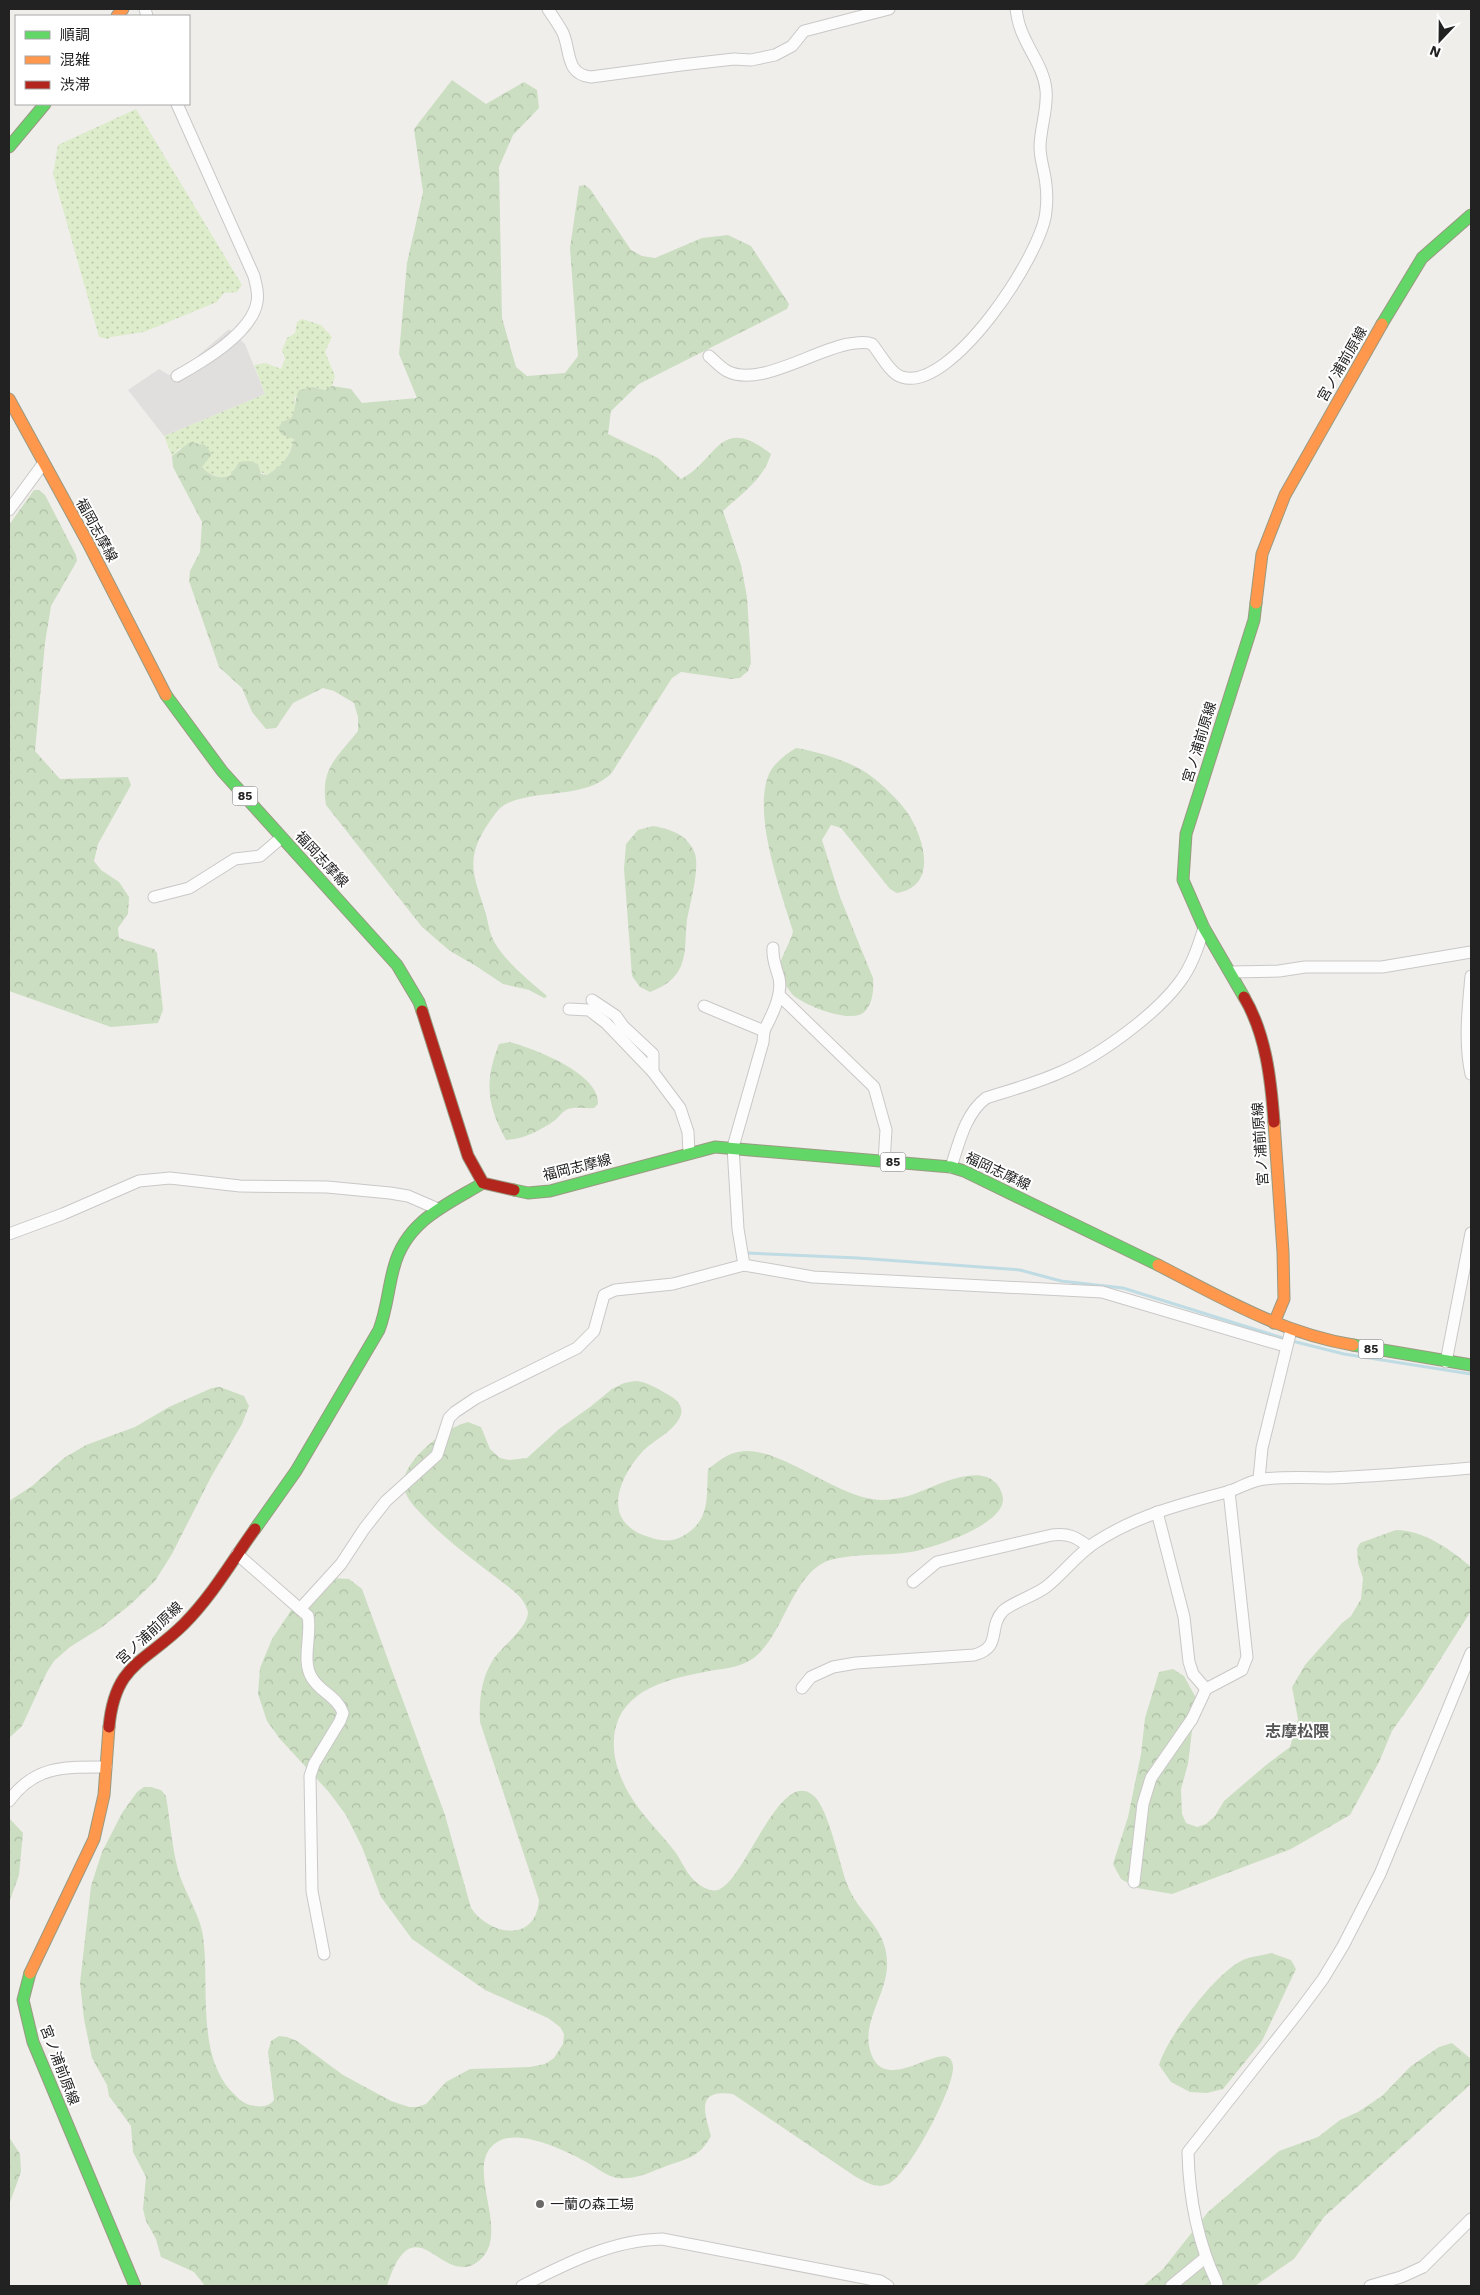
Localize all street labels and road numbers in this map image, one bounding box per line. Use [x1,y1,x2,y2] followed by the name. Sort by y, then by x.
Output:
[1314,324,1370,404] street label: 宮ノ浦前原線
[73,496,121,564] street label: 福岡志摩線
[1179,699,1219,785] street label: 宮ノ浦前原線
[232,786,258,806] road number: 85
[292,828,352,890] street label: 福岡志摩線
[1249,1102,1271,1186] street label: 宮ノ浦前原線
[963,1149,1033,1193] street label: 福岡志摩線
[541,1151,613,1183] street label: 福岡志摩線
[880,1152,906,1172] road number: 85
[1358,1340,1384,1358] road number: 85
[113,1599,185,1667] street label: 宮ノ浦前原線
[37,2023,83,2107] street label: 宮ノ浦前原線

